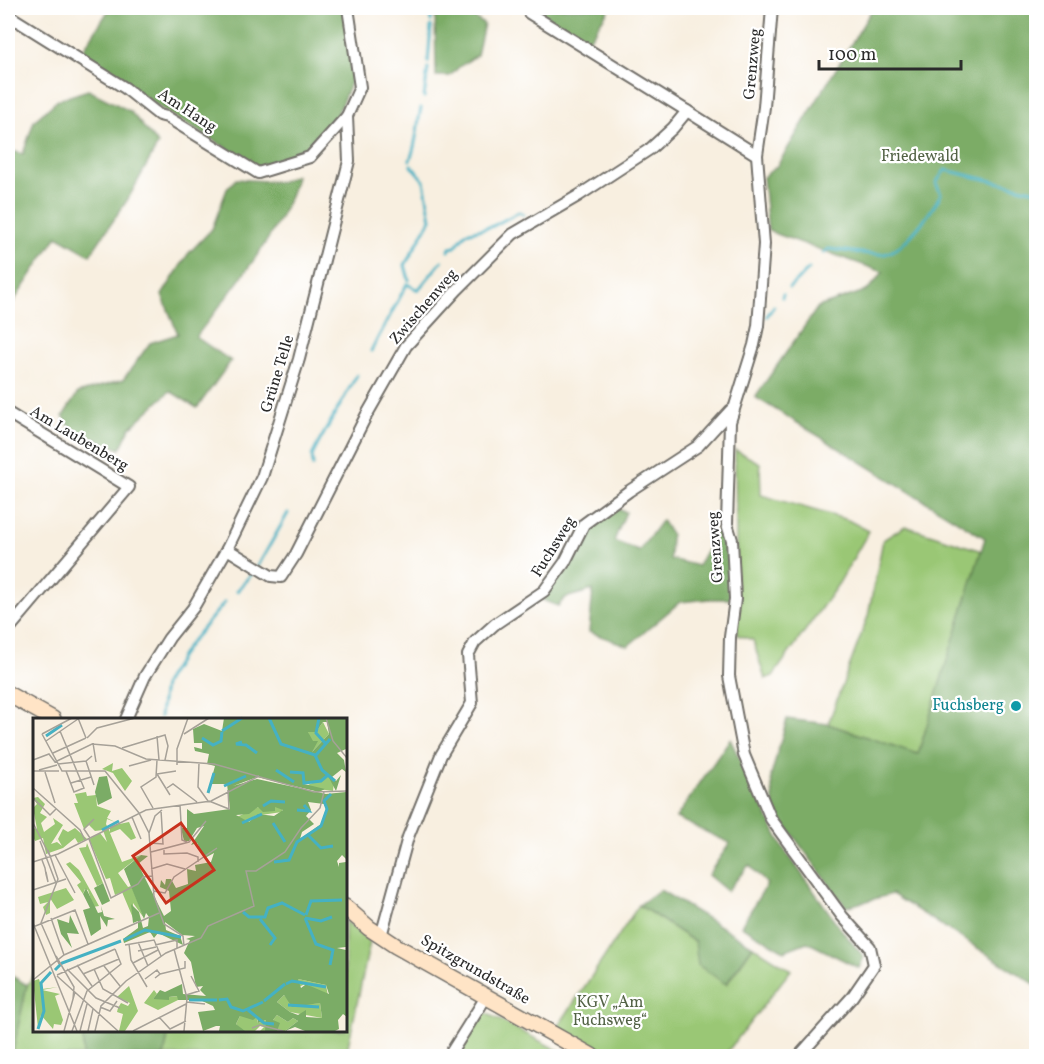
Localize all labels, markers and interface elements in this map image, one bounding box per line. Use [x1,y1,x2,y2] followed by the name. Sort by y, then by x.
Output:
[739,27,767,101] street label: Grenzweg
[819,33,962,71] scale bar
[828,43,877,68] text: 100 m
[153,84,221,138] street label: Am Hang
[881,146,959,168] park label: Friedewald
[385,264,463,350] street label: Zwischenweg
[256,332,300,416] street label: Grüne Telle
[25,401,133,477] street label: Am Laubenberg
[703,511,729,583] street label: Grenzweg
[527,512,581,582] street label: Fuchsweg
[932,695,1004,717] place label: Fuchsberg
[1009,699,1023,713] marker: Fuchsberg
[33,718,346,1031] inset map
[416,930,534,1010] street label: Spitzgrundstraße
[573,992,647,1032] park label: KGV „Am Fuchsweg“

